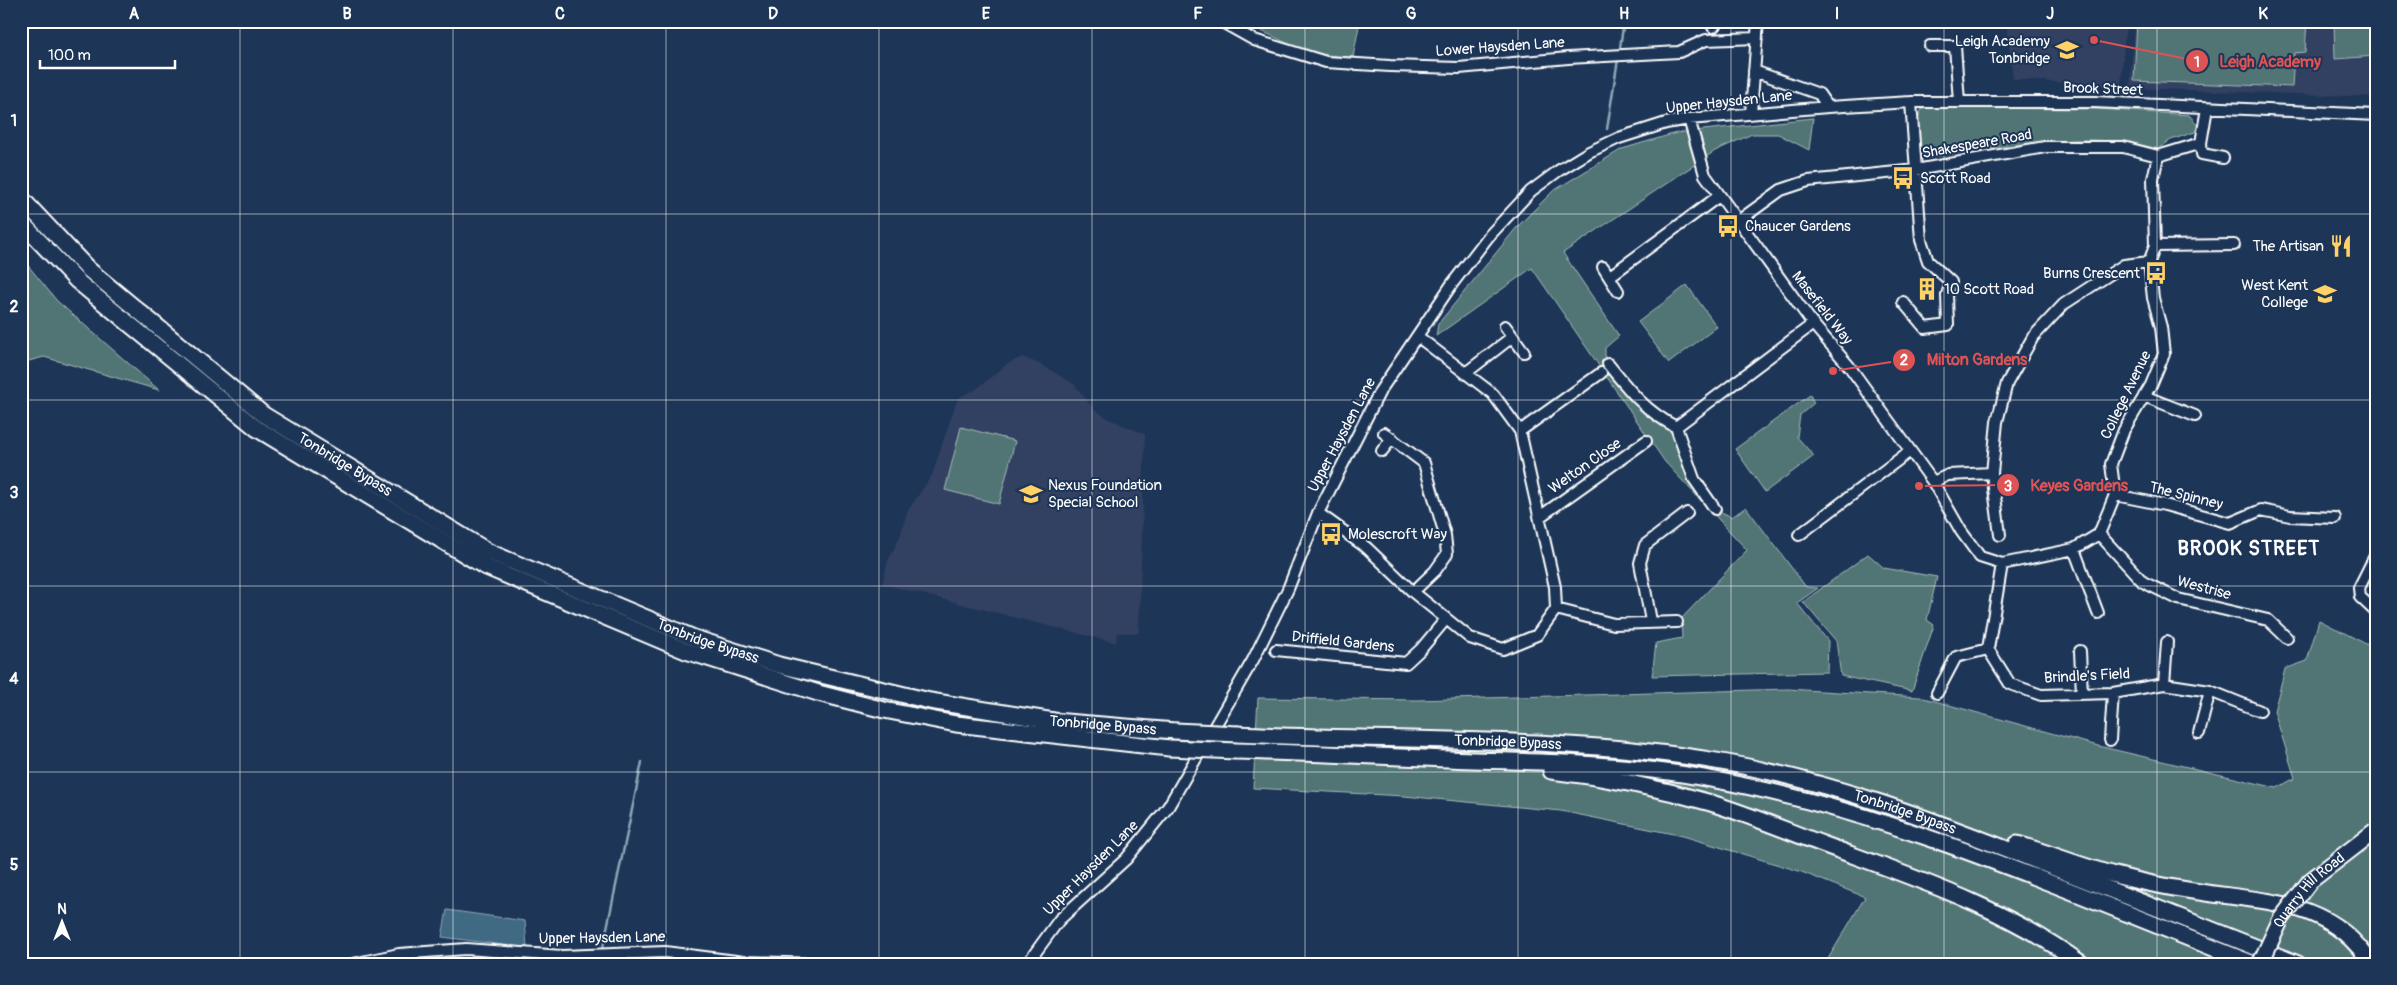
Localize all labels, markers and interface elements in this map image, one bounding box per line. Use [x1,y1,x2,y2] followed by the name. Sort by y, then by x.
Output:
[129,4,140,24] text: A
[342,4,352,24] text: B
[555,4,565,24] text: C
[768,4,778,24] text: D
[982,4,991,24] text: E
[1193,4,1203,24] text: F
[1406,4,1417,24] text: G
[1619,4,1629,24] text: H
[1835,4,1839,24] text: I
[2046,4,2054,24] text: J
[2258,4,2268,24] text: K
[1955,32,2051,68] place label: Leigh Academy Tonbridge
[1435,33,1566,61] street label: Lower Haysden Lane
[2054,37,2080,63] school or university icon: Leigh Academy Tonbridge
[40,38,175,70] scale bar
[48,46,91,65] text: 100 m
[2184,46,2331,77] callout: Leigh Academy
[2219,52,2321,72] text: Leigh Academy
[2194,53,2200,72] text: 1
[2063,78,2144,100] street label: Brook Street
[1665,86,1794,118] street label: Upper Haysden Lane
[11,111,17,131] text: 1
[1921,125,2033,163] street label: Shakespeare Road
[1890,165,1916,191] bus stop icon: Scott Road
[1920,169,1991,188] place label: Scott Road
[1715,213,1741,239] bus stop icon: Chaucer Gardens
[1745,217,1851,236] place label: Chaucer Gardens
[2328,233,2354,259] restaurant icon: The Artisan
[2252,237,2324,256] place label: The Artisan
[2143,260,2169,286] bus stop icon: Burns Crescent
[2043,264,2141,283] place label: Burns Crescent
[1787,267,1857,349] street label: Masefield Way
[1914,276,1940,302] building icon: 10 Scott Road
[2241,276,2309,312] place label: West Kent College
[1944,280,2034,299] place label: 10 Scott Road
[2312,281,2338,307] school or university icon: West Kent College
[10,297,19,317] text: 2
[1892,344,2037,375] callout: Milton Gardens
[2096,347,2156,442] street label: College Avenue
[1927,350,2028,370] text: Milton Gardens
[1900,351,1908,370] text: 2
[1304,374,1380,495] street label: Upper Haysden Lane
[294,428,396,500] street label: Tonbridge Bypass
[1545,434,1626,498] street label: Welton Close
[1995,470,2138,501] callout: Keyes Gardens
[1048,476,1162,512] place label: Nexus Foundation Special School
[2030,476,2129,496] text: Keyes Gardens
[2004,477,2012,496] text: 3
[2147,478,2225,514] street label: The Spinney
[1018,481,1044,507] school or university icon: Nexus Foundation Special School
[10,483,19,503] text: 3
[1318,521,1344,547] bus stop icon: Molescroft Way
[1348,525,1447,544] place label: Molescroft Way
[2178,536,2320,561] district label: BROOK STREET
[2175,572,2234,604] street label: Westrise
[654,614,762,668] street label: Tonbridge Bypass
[1291,627,1395,657] street label: Driffield Gardens
[2043,664,2131,688] street label: Brindle's Field
[9,669,19,689] text: 4
[1048,711,1157,739] street label: Tonbridge Bypass
[1454,731,1562,754] street label: Tonbridge Bypass
[1851,785,1959,839] street label: Tonbridge Bypass
[1039,816,1143,920] street label: Upper Haysden Lane
[2269,848,2349,931] street label: Quarry Hill Road
[10,855,19,875] text: 5
[38,898,88,948] north arrow
[57,901,67,918] text: N
[538,927,666,949] street label: Upper Haysden Lane

